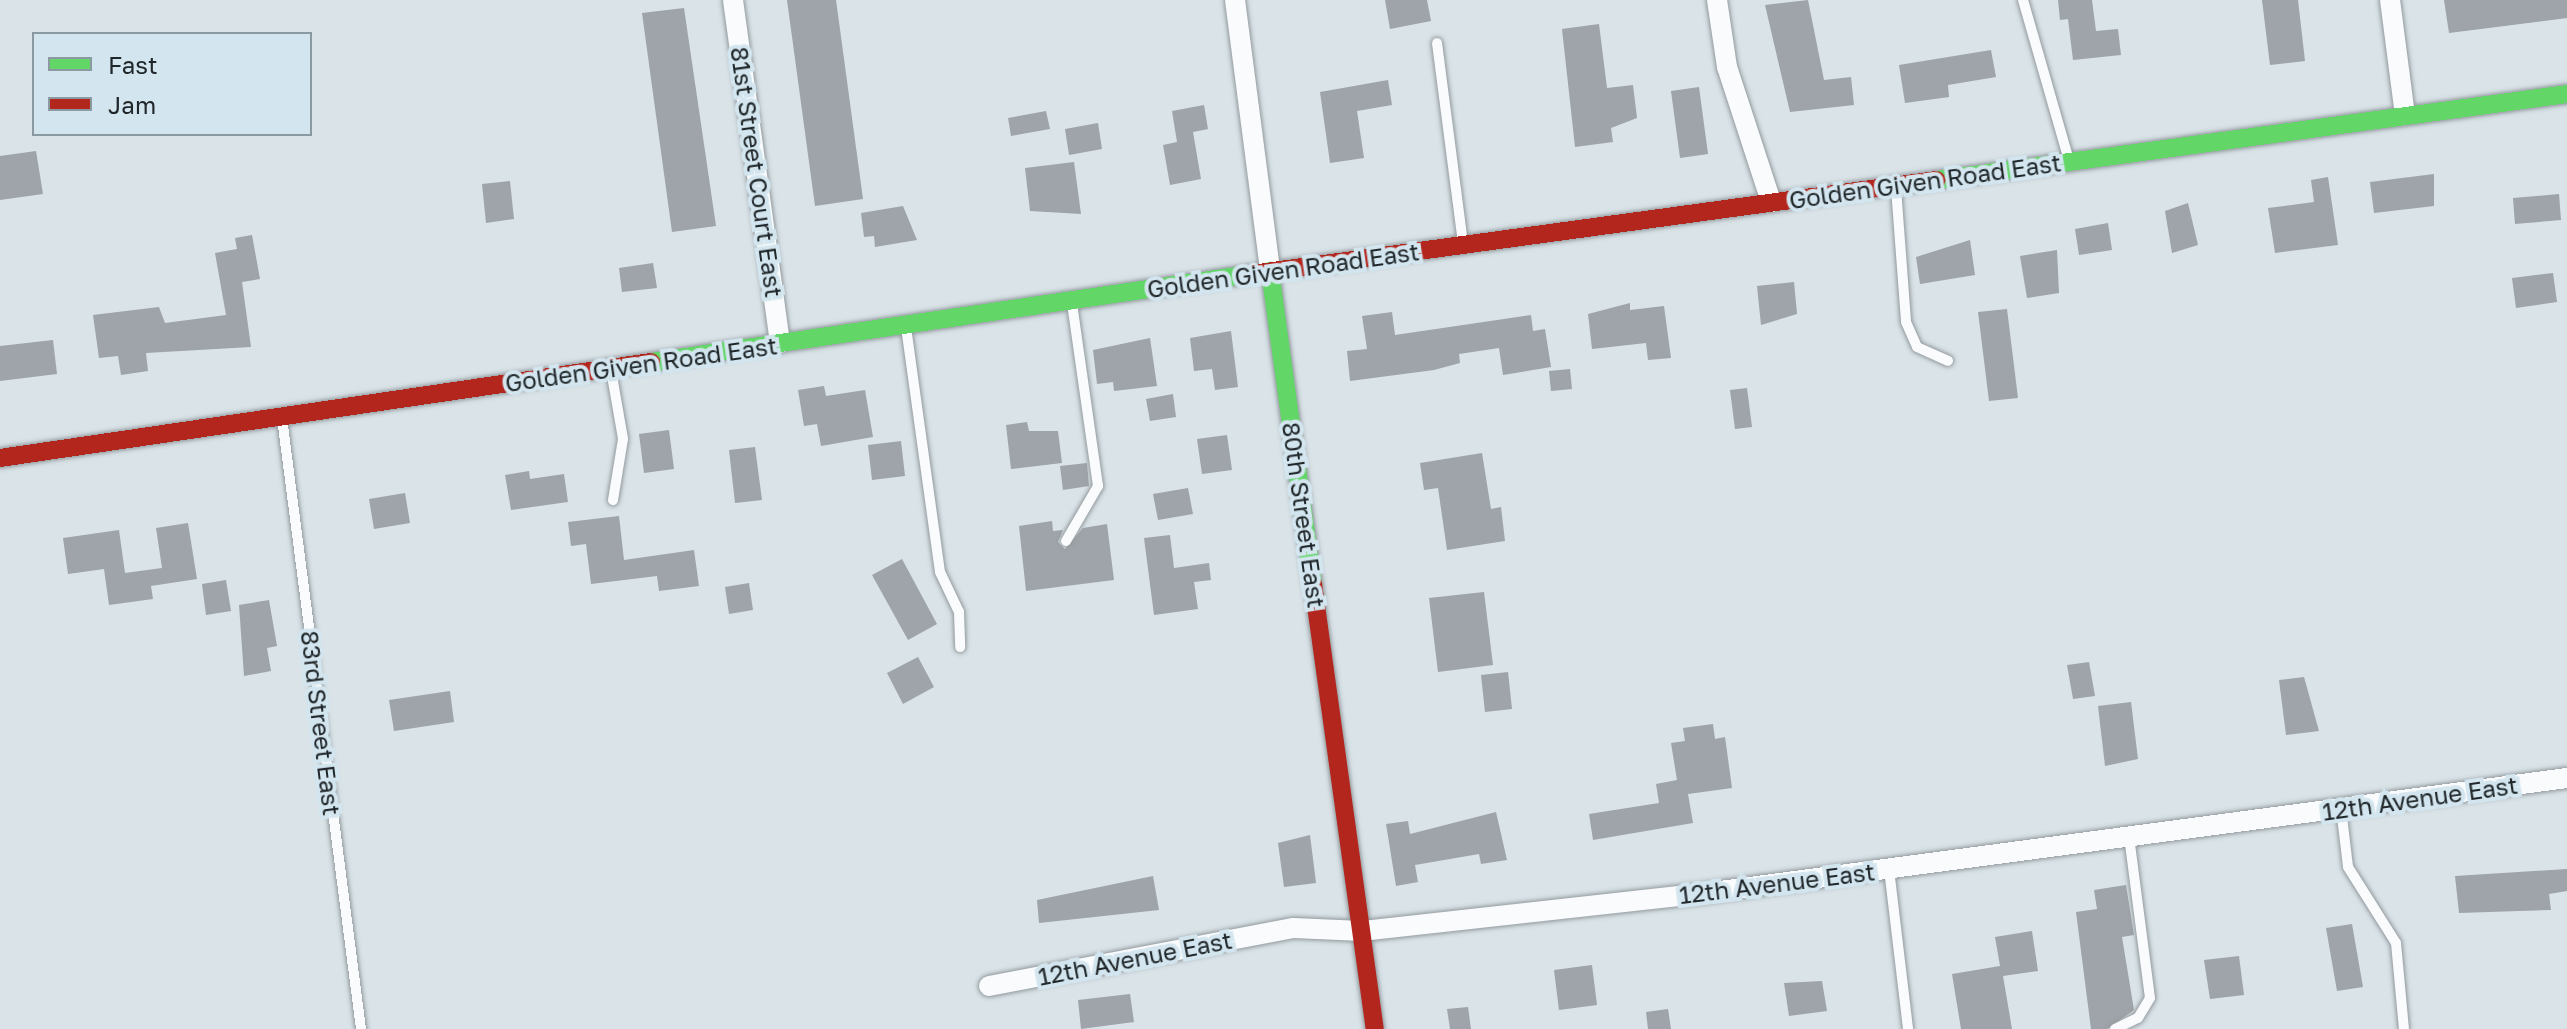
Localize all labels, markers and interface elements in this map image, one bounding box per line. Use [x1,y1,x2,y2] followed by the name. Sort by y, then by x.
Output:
[32,32,312,136] legend
[725,45,789,299] street label: 81st Street Court East
[108,50,158,79] text: Fast
[108,90,156,119] text: Jam
[1787,148,2063,214] street label: Golden Given Road East
[1145,237,1421,303] street label: Golden Given Road East
[503,331,779,397] street label: Golden Given Road East
[1277,420,1331,610] street label: 80th Street East
[295,629,347,817] street label: 83rd Street East
[2320,770,2520,826] street label: 12th Avenue East
[1678,857,1876,909] street label: 12th Avenue East
[1036,925,1234,991] street label: 12th Avenue East

